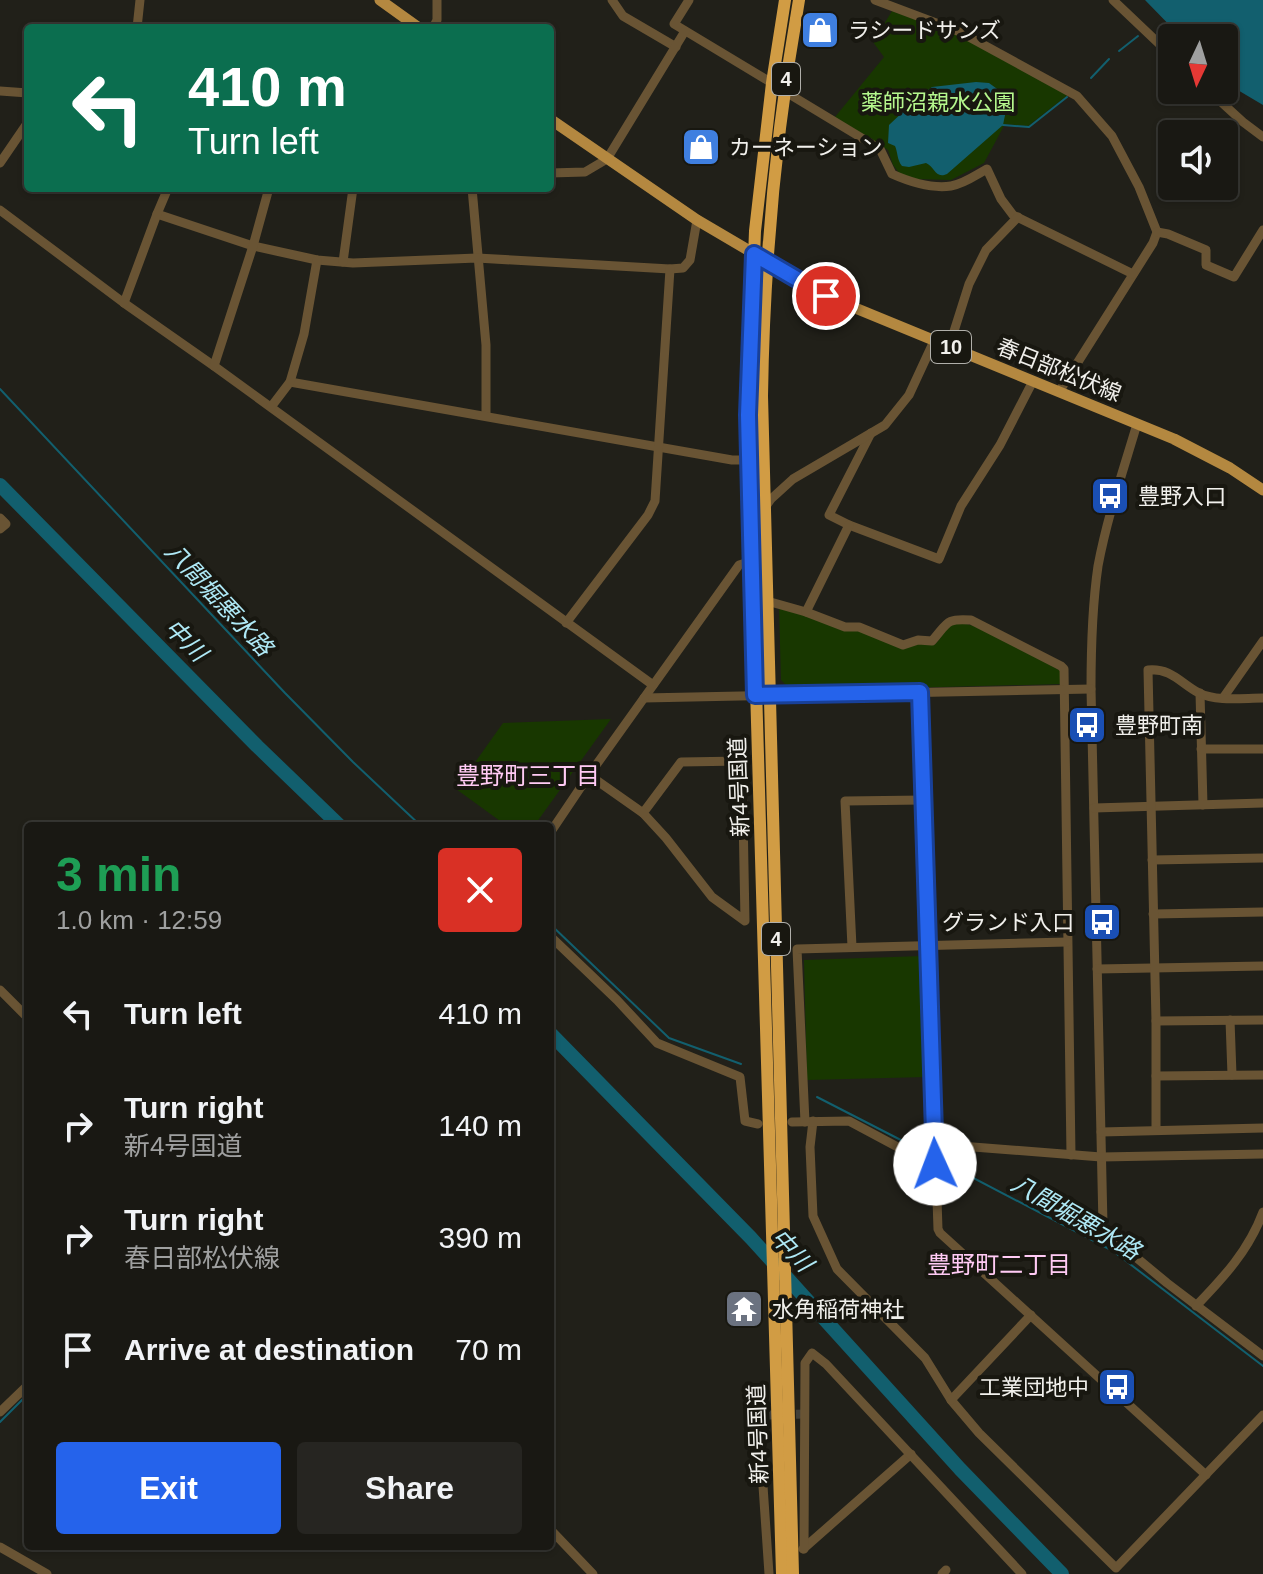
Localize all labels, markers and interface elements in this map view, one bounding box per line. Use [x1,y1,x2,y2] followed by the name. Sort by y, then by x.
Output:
[799,9,841,51] shop icon: ラシードサンズ
[848,18,1001,43] place label: ラシードサンズ
[1158,24,1238,104] north arrow
[1158,24,1238,200] map controls
[188,55,347,118] text: 410 m
[56,56,160,160] icon: left
[772,63,800,95] road number: 4
[861,90,1015,115] park label: 薬師沼親水公園
[1158,120,1238,200] button: sound
[188,121,319,162] text: Turn left
[680,126,722,168] shop icon: カーネーション
[729,135,883,160] place label: カーネーション
[792,262,860,330] pin
[804,274,848,318] icon: arrive
[931,331,971,363] road number: 10
[993,334,1125,406] street label: 春日部松伏線
[1089,475,1131,517] bus stop icon: 豊野入口
[1138,484,1226,509] place label: 豊野入口
[160,537,279,662] water label: 八間堀悪水路
[159,613,215,669] water label: 中川
[1066,704,1108,746] bus stop icon: 豊野町南
[1115,713,1203,738] place label: 豊野町南
[725,736,753,838] street label: 新4号国道
[456,762,600,789] district label: 豊野町三丁目
[56,848,181,901] text: 3 min
[438,848,522,932] button: close
[1081,901,1123,943] bus stop icon: グランド入口
[56,905,222,935] text: 1.0 km · 12:59
[942,910,1074,935] place label: グランド入口
[762,923,790,955] road number: 4
[56,992,100,1036] icon: left
[124,997,242,1030] text: Turn left
[439,997,522,1030] text: 410 m
[124,1091,263,1124] text: Turn right
[56,1104,100,1148] icon: right
[439,1109,522,1142] text: 140 m
[893,1122,977,1206] position arrow
[124,1131,242,1161] text: 新4号国道
[1007,1169,1147,1266] water label: 八間堀悪水路
[124,1203,263,1236] text: Turn right
[56,1216,100,1260] icon: right
[439,1221,522,1254] text: 390 m
[766,1223,820,1279] water label: 中川
[124,1243,280,1273] text: 春日部松伏線
[927,1251,1071,1278] district label: 豊野町二丁目
[723,1288,765,1330] temple icon: 水角稲荷神社
[772,1297,904,1322] place label: 水角稲荷神社
[56,1328,100,1372] icon: arrive
[124,1333,414,1366] text: Arrive at destination
[455,1333,522,1366] text: 70 m
[1096,1366,1138,1408] bus stop icon: 工業団地中
[979,1375,1089,1400] place label: 工業団地中
[744,1383,772,1485] street label: 新4号国道
[56,1442,281,1534] button: Exit
[297,1442,522,1534] button: Share

